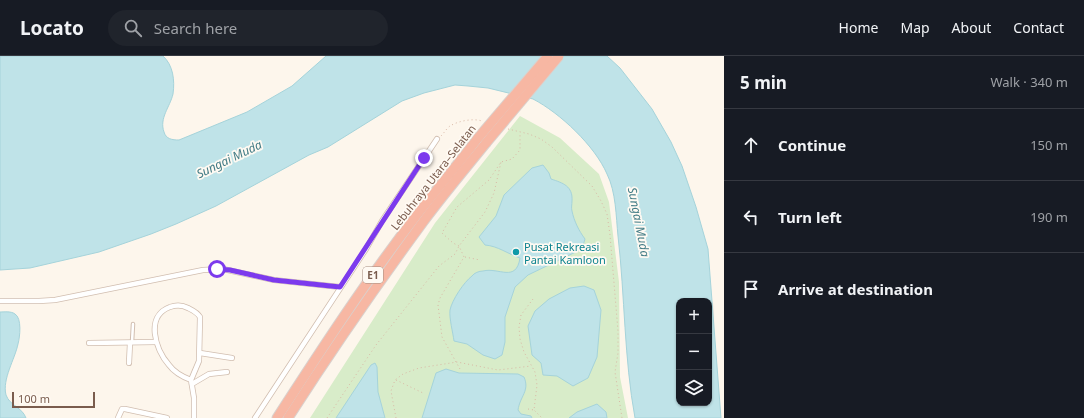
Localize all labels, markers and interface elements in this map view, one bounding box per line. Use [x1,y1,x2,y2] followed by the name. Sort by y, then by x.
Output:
[108,10,388,46] search box
[20,15,84,41] text: Locato
[122,17,144,39] icon: search
[154,18,237,38] text: Search here
[839,18,878,37] text: Home
[900,18,930,37] text: Map
[952,18,991,37] text: About
[1013,18,1064,37] text: Contact
[740,71,787,94] text: 5 min
[990,73,1068,91] text: Walk · 340 m
[387,121,479,233] street label: Lebuhraya Utara–Selatan
[740,134,762,156] icon: ahead
[778,135,846,155] text: Continue
[193,136,265,182] water label: Sungai Muda
[1030,136,1068,154] text: 150 m
[415,149,433,167] route end
[624,186,654,259] water label: Sungai Muda
[740,206,762,228] icon: left
[778,207,842,227] text: Turn left
[1030,208,1068,226] text: 190 m
[524,239,606,267] place label: Pusat Rekreasi Pantai Kamloon
[511,247,521,257] marker: Pusat Rekreasi Pantai Kamloon
[208,260,226,278] route start
[363,267,383,283] road number: E1
[740,278,762,300] icon: arrive
[778,279,933,299] text: Arrive at destination
[676,298,712,406] map controls
[676,298,712,334] button: +
[676,334,712,370] button: −
[676,370,712,406] button: layers
[12,390,95,409] scale bar
[18,391,50,406] text: 100 m

